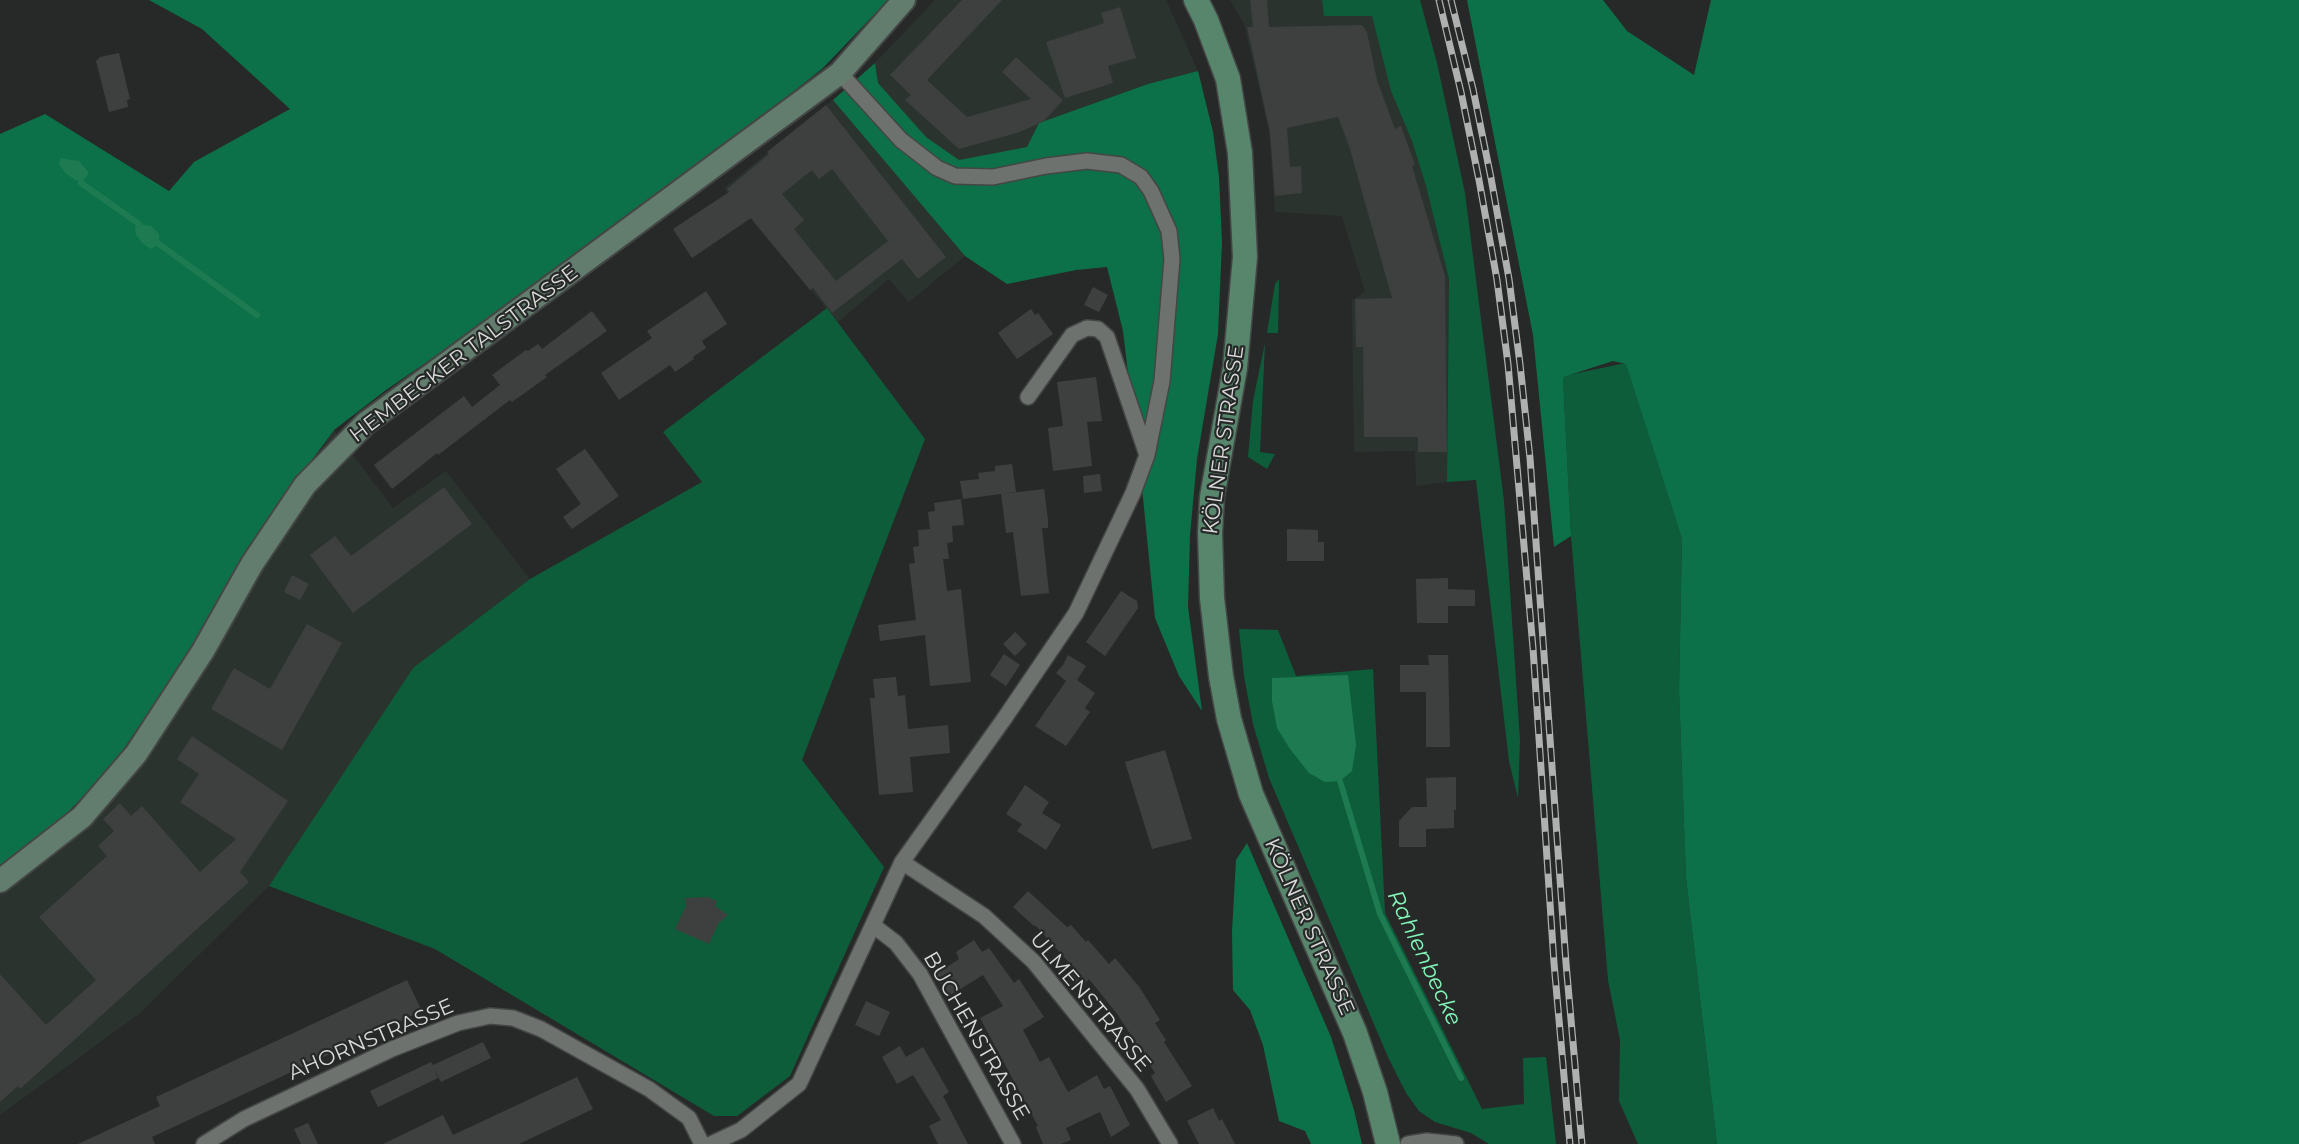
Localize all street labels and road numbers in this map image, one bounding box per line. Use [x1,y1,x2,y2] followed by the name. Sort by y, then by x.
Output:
[345,260,583,448] street label: HEMBECKER TALSTRASSE
[1198,344,1250,536] street label: KÖLNER STRASSE
[1259,835,1359,1019] street label: KÖLNER STRASSE
[1024,927,1156,1077] street label: ULMENSTRASSE
[917,947,1035,1125] street label: BUCHENSTRASSE
[285,994,457,1086] street label: AHORNSTRASSE

